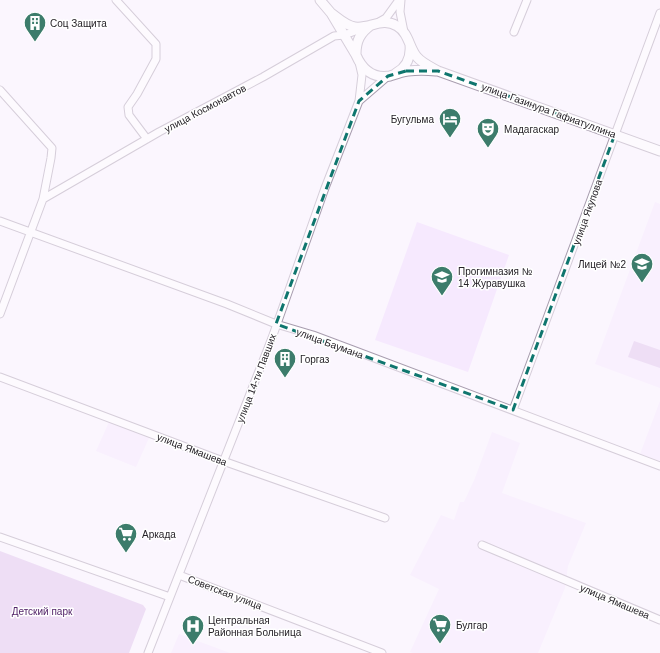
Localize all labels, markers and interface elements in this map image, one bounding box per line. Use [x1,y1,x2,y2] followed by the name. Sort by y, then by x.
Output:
[22,10,48,43] building icon: Соц Защита
[50,18,107,29] place label: Соц Защита
[480,81,618,140] street label: улица Газинура Гафиатуллина
[163,82,248,135] street label: улица Космонавтов
[437,106,463,139] hotel icon: Бугульма
[391,114,434,125] place label: Бугульма
[475,116,501,149] theatre icon: Мадагаскар
[504,124,560,135] place label: Мадагаскар
[571,178,605,246] street label: улица Якупова
[629,251,655,284] school or university icon: Лицей №2
[578,259,626,270] place label: Лицей №2
[429,264,455,297] school or university icon: Прогимназия № 14 Журавушка
[458,266,533,289] place label: Прогимназия № 14 Журавушка
[295,326,365,361] street label: улица Баумана
[234,332,279,424] street label: улица 14-ти Павших
[272,346,298,379] building icon: Горгаз
[300,354,330,365] place label: Горгаз
[155,431,229,468] street label: улица Ямашева
[113,521,139,554] supermarket icon: Аркада
[142,529,176,540] place label: Аркада
[186,573,264,612] street label: Советская улица
[578,582,652,621] street label: улица Ямашева
[12,606,73,617] park label: Детский парк
[427,612,453,645] supermarket icon: Булгар
[180,613,206,646] hospital icon: Центральная Районная Больница
[208,615,302,638] place label: Центральная Районная Больница
[456,620,488,631] place label: Булгар

